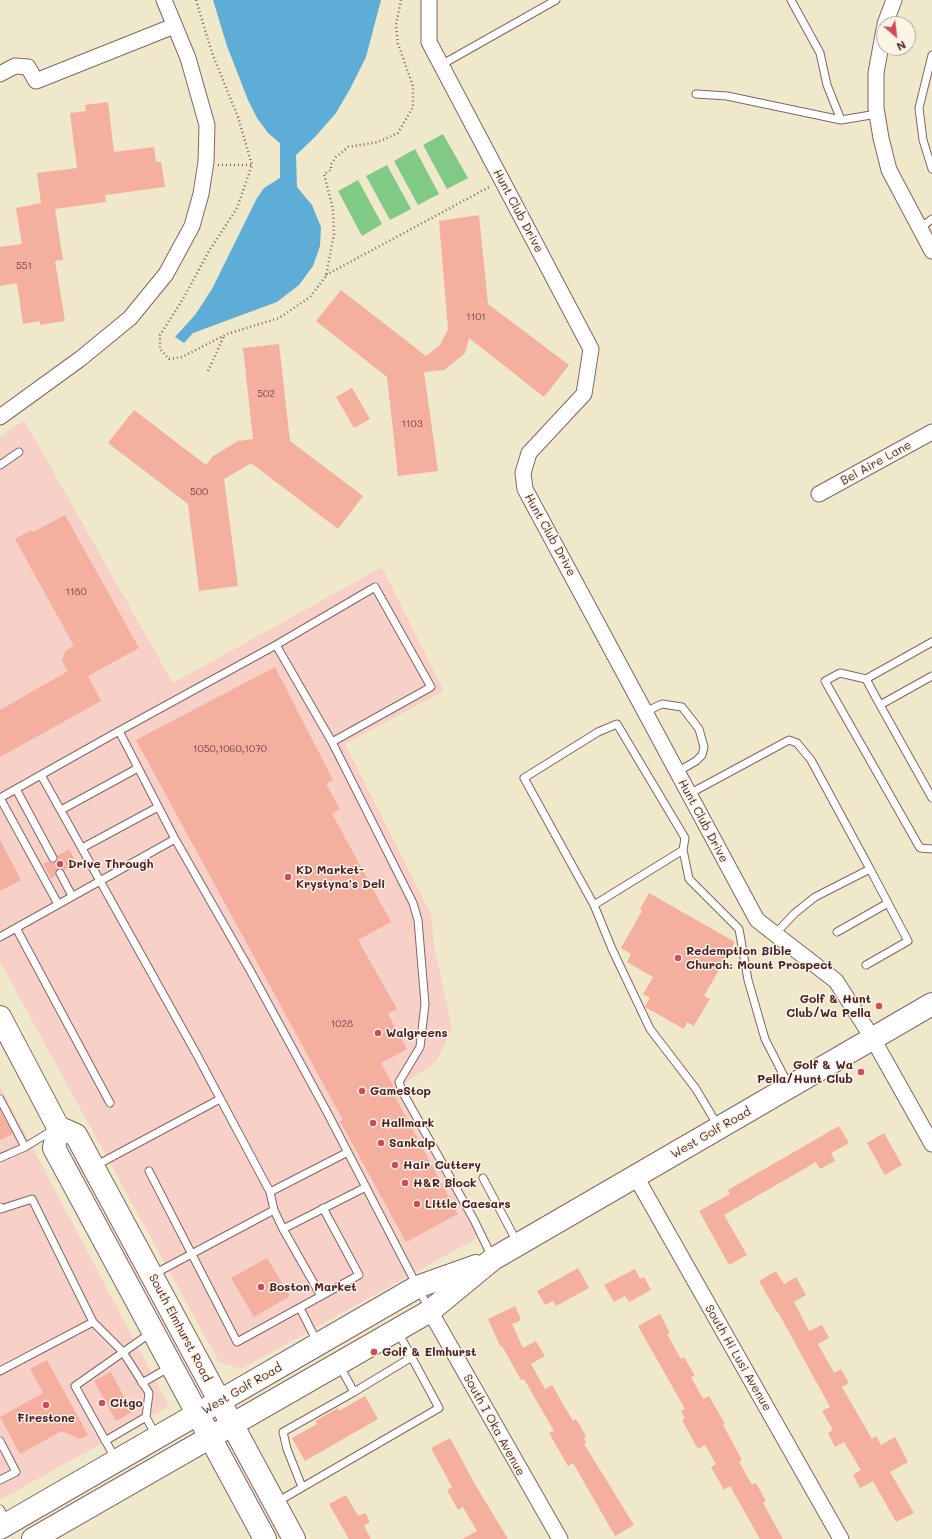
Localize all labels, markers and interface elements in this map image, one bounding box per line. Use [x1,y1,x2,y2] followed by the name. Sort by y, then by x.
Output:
[876,16,916,56] north arrow
[894,38,909,55] text: N
[490,167,546,255] street label: Hunt Club Drive
[16,260,32,272] house number: 551
[466,311,486,323] house number: 1101
[257,388,275,400] house number: 502
[402,418,422,430] house number: 1103
[838,438,914,488] street label: Bel Aire Lane
[190,486,208,498] house number: 500
[521,491,579,579] street label: Hunt Club Drive
[65,586,87,598] house number: 1180
[193,743,267,755] house number: 1050,1060,1070
[675,777,731,865] street label: Hunt Club Drive
[68,857,153,871] place label: Drive Through
[55,859,65,869] marker: Drive Through
[296,863,385,891] place label: KD Market- Krystyna's Deli
[283,872,293,882] marker: KD Market- Krystyna's Deli
[686,944,833,972] place label: Redemption Bible Church: Mount Prospect
[673,953,683,963] marker: Redemption Bible Church: Mount Prospect
[786,992,871,1020] place label: Golf & Hunt Club/Wa Pella
[874,1001,884,1011] marker: Golf & Hunt Club/Wa Pella
[331,1018,353,1030] house number: 1028
[386,1026,447,1040] place label: Walgreens
[373,1028,383,1038] marker: Walgreens
[757,1058,853,1086] place label: Golf & Wa Pella/Hunt Club
[856,1067,866,1077] marker: Golf & Wa Pella/Hunt Club
[370,1084,431,1098] place label: GameStop
[357,1086,367,1096] marker: GameStop
[668,1104,754,1162] street label: West Golf Road
[381,1116,434,1130] place label: Hallmark
[368,1118,378,1128] marker: Hallmark
[389,1136,435,1150] place label: Sankalp
[376,1138,386,1148] marker: Sankalp
[403,1158,481,1172] place label: Hair Cuttery
[390,1160,400,1170] marker: Hair Cuttery
[413,1176,477,1190] place label: H&R Block
[400,1178,410,1188] marker: H&R Block
[425,1197,511,1211] place label: Little Caesars
[412,1199,422,1209] marker: Little Caesars
[145,1272,215,1384] street label: South Elmhurst Road
[269,1280,357,1294] place label: Boston Market
[256,1282,266,1292] marker: Boston Market
[702,1302,774,1414] street label: South Hi Lusi Avenue
[382,1345,476,1359] place label: Golf & Elmhurst
[369,1347,379,1357] marker: Golf & Elmhurst
[199,1360,285,1418] street label: West Golf Road
[460,1372,528,1478] street label: South I Oka Avenue
[110,1396,143,1410] place label: Citgo
[97,1398,107,1408] marker: Citgo
[41,1400,51,1410] marker: Firestone
[17,1411,75,1425] place label: Firestone

